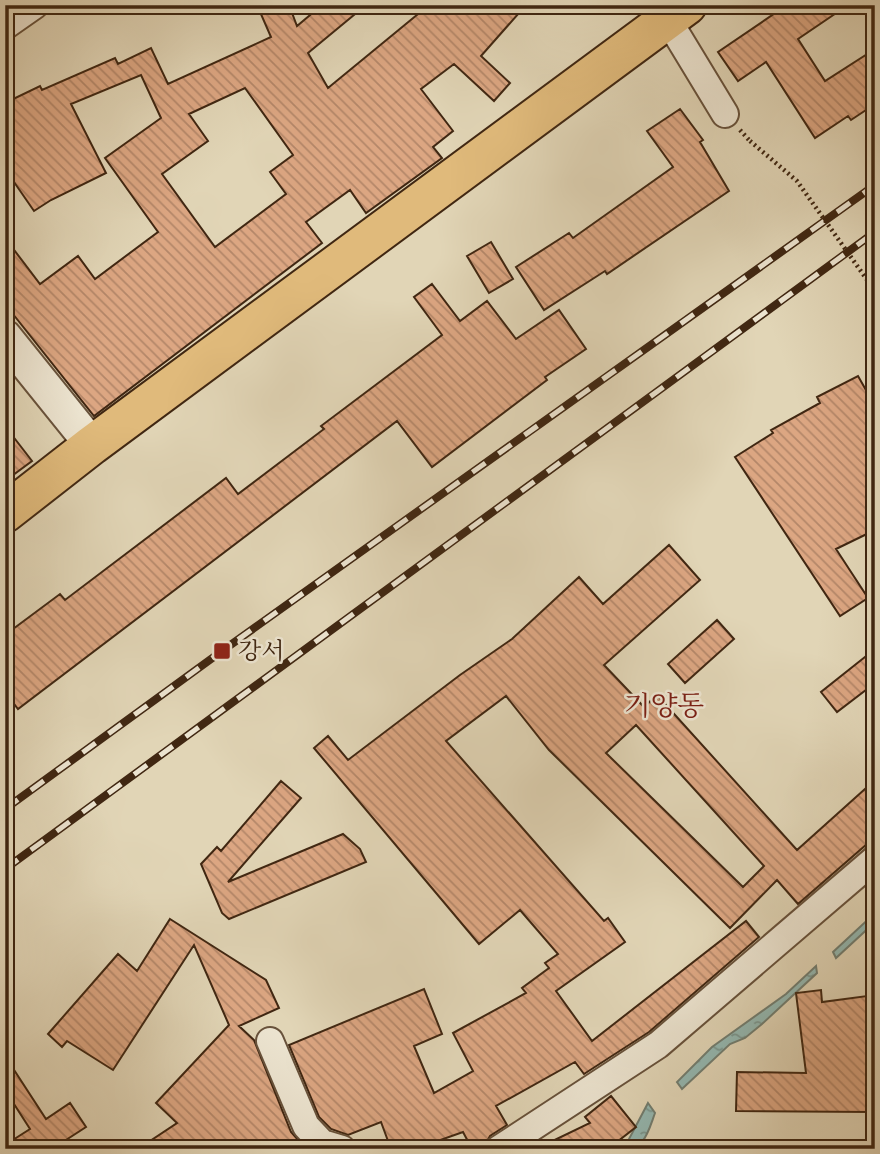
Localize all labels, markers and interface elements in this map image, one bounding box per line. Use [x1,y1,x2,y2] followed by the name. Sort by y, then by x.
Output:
[238,636,284,665] place label: 강서
[212,641,232,661] marker: 강서
[623,688,705,722] district label: 기양동

